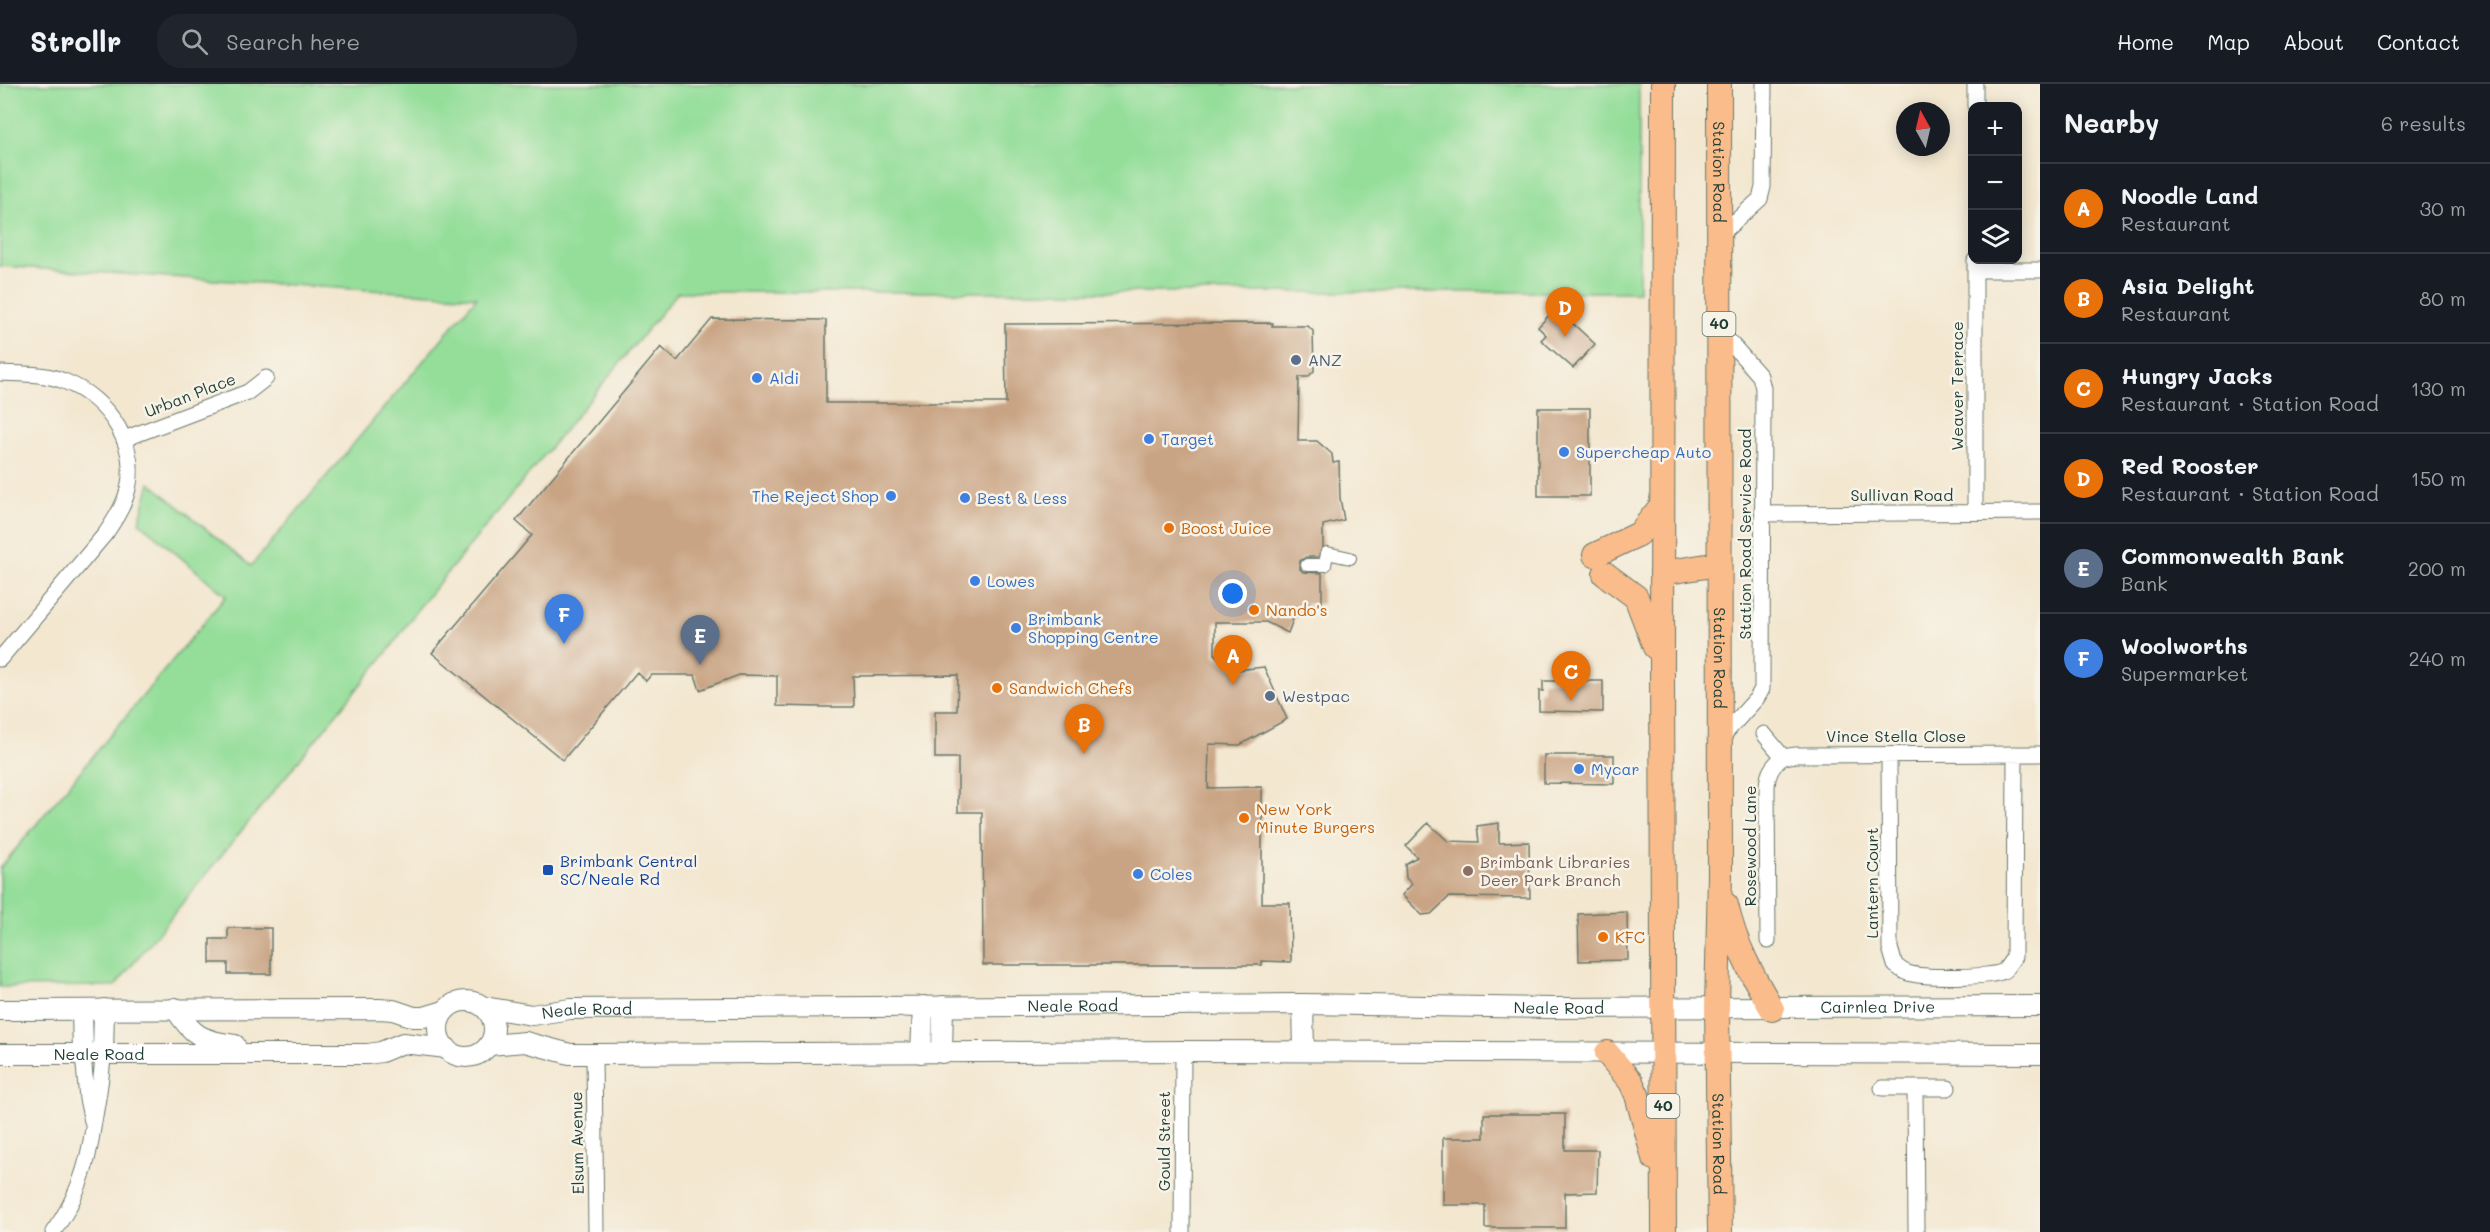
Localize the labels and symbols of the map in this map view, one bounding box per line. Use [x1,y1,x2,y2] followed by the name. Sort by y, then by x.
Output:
[1896,102,1950,156] north arrow
[1709,121,1730,223] street label: Station Road
[1546,288,1584,337] pin: D
[1702,312,1736,336] road number: 40
[1946,321,1967,451] street label: Weaver Terrace
[1308,349,1342,370] place label: ANZ
[1289,353,1303,367] marker: ANZ
[769,367,799,388] place label: Aldi
[141,368,238,422] street label: Urban Place
[750,371,764,385] marker: Aldi
[1161,428,1214,449] place label: Target
[1734,429,1755,640] street label: Station Road Service Road
[1142,432,1156,446] marker: Target
[1576,441,1711,462] place label: Supercheap Auto
[1557,445,1571,459] marker: Supercheap Auto
[1851,484,1953,505] street label: Sullivan Road
[752,485,879,506] place label: The Reject Shop
[977,487,1067,508] place label: Best & Less
[884,489,898,503] marker: The Reject Shop
[958,491,972,505] marker: Best & Less
[1181,517,1272,538] place label: Boost Juice
[1162,521,1176,535] marker: Boost Juice
[987,570,1035,591] place label: Lowes
[968,574,982,588] marker: Lowes
[1218,579,1247,608] your location
[544,594,584,644] pin: F
[1266,599,1328,620] place label: Nando's
[1247,603,1261,617] marker: Nando's
[1710,607,1731,709] street label: Station Road
[1028,608,1159,647] place label: Brimbank Shopping Centre
[680,616,720,665] pin: E
[1009,621,1023,635] marker: Brimbank Shopping Centre
[1214,636,1252,685] pin: A
[1552,652,1590,701] pin: C
[1009,677,1132,698] place label: Sandwich Chefs
[990,681,1004,695] marker: Sandwich Chefs
[1282,685,1350,706] place label: Westpac
[1263,689,1277,703] marker: Westpac
[1064,704,1104,754] pin: B
[1826,725,1966,746] street label: Vince Stella Close
[1591,758,1640,779] place label: Mycar
[1572,762,1586,776] marker: Mycar
[1739,785,1760,907] street label: Rosewood Lane
[1256,798,1375,837] place label: New York Minute Burgers
[1237,811,1251,825] marker: New York Minute Burgers
[1861,828,1882,938] street label: Lantern Court
[560,850,698,889] place label: Brimbank Central SC/Neale Rd
[1480,851,1630,890] place label: Brimbank Libraries Deer Park Branch
[541,863,555,877] marker: Brimbank Central SC/Neale Rd
[1150,863,1193,884] place label: Coles
[1461,864,1475,878] marker: Brimbank Libraries Deer Park Branch
[1131,867,1145,881] marker: Coles
[1615,926,1645,947] place label: KFC
[1596,930,1610,944] marker: KFC
[1027,994,1118,1016] street label: Neale Road
[1820,995,1935,1017] street label: Cairnlea Drive
[1513,996,1604,1018] street label: Neale Road
[540,998,632,1023] street label: Neale Road
[54,1043,144,1064] street label: Neale Road
[565,1091,588,1195] street label: Elsum Avenue
[1153,1091,1174,1191] street label: Gould Street
[1708,1093,1730,1195] street label: Station Road
[1646,1094,1680,1118] road number: 40

